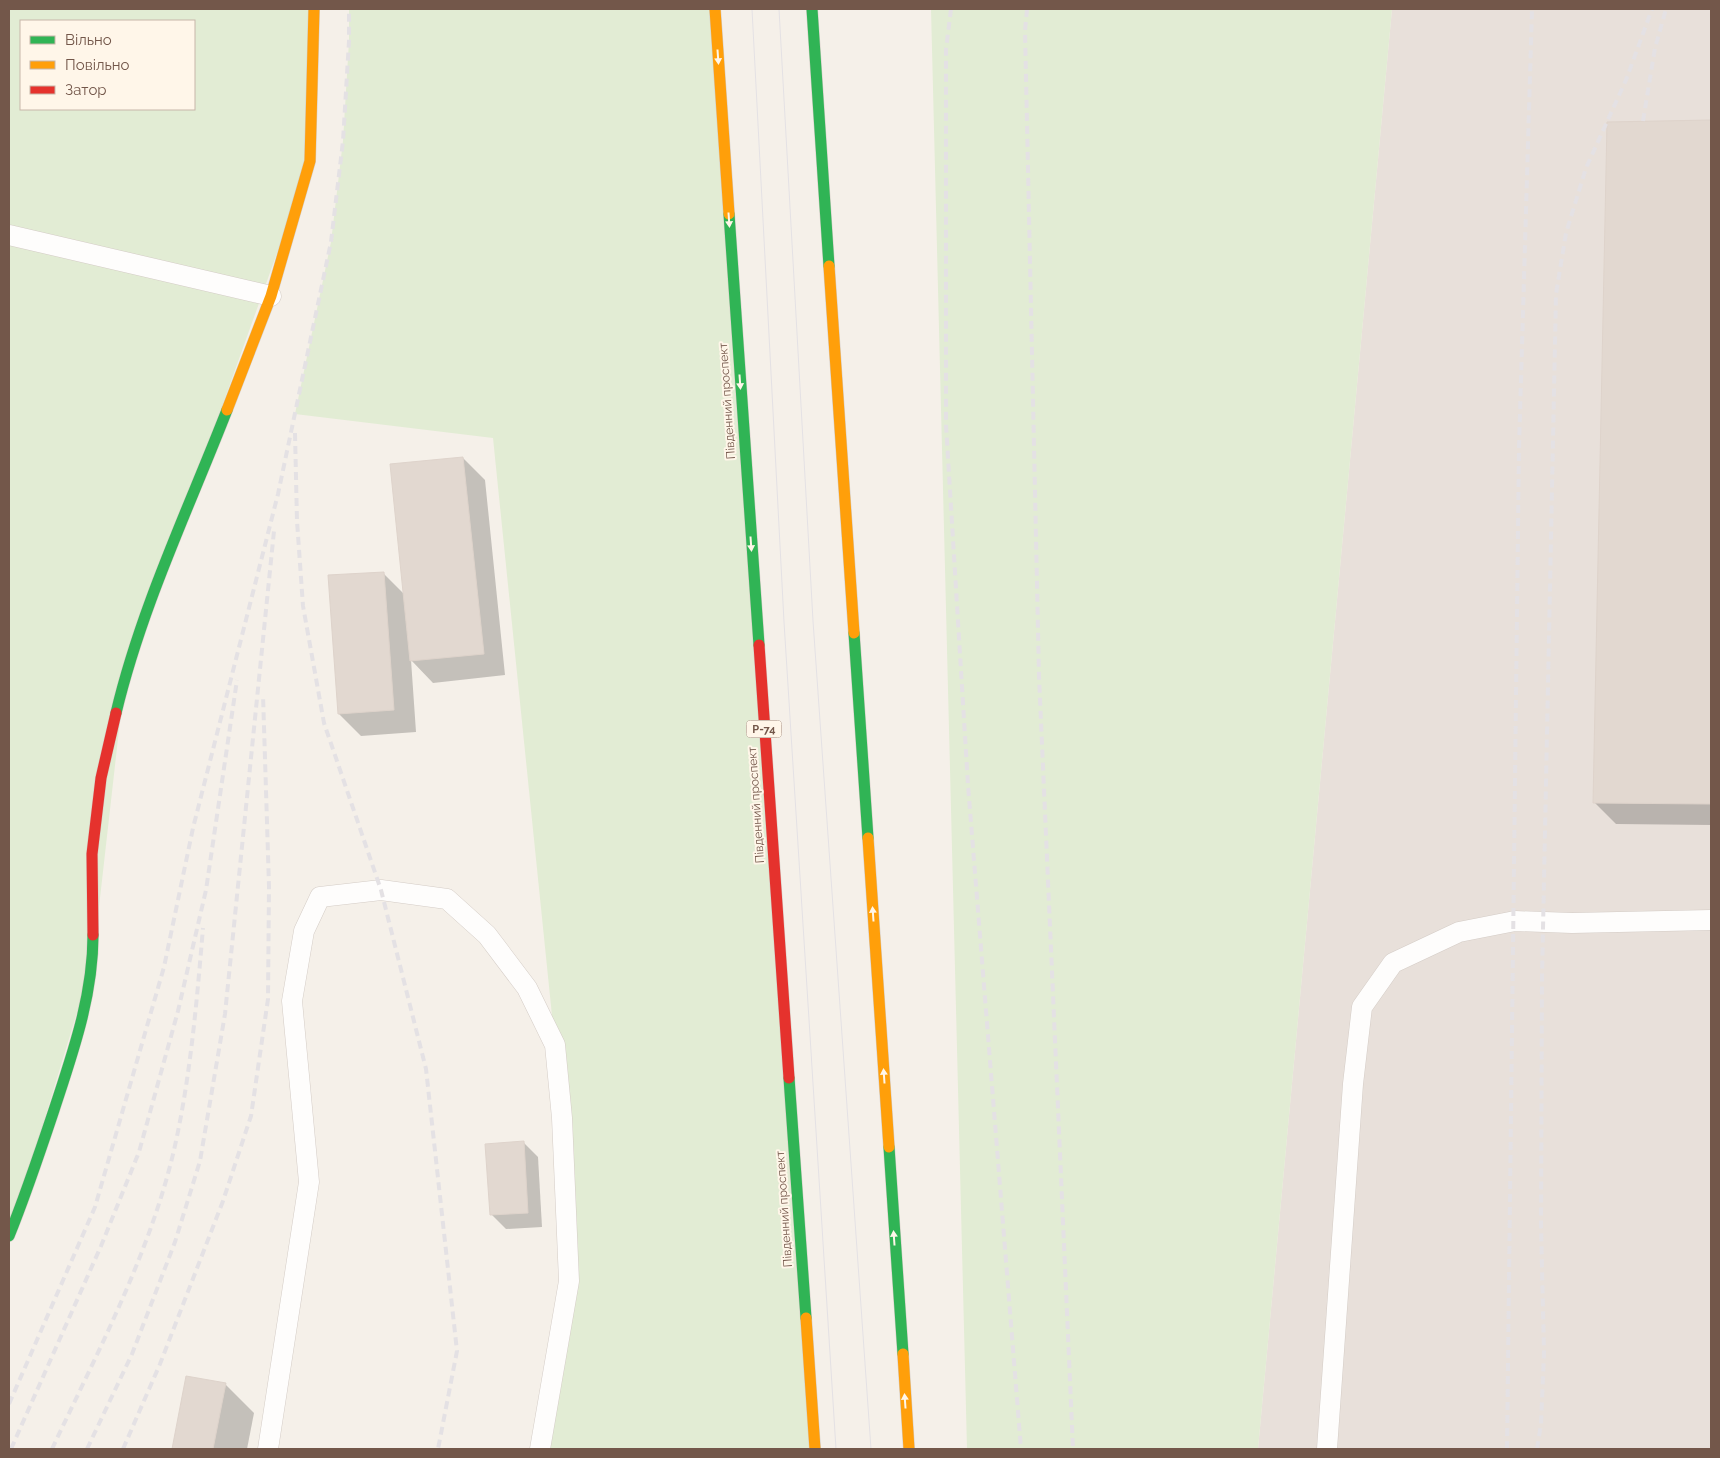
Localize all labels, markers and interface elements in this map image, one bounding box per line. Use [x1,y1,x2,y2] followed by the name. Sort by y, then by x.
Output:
[20,20,195,110] legend
[65,31,112,49] text: Вільно
[714,50,722,66] one-way arrow
[65,56,130,74] text: Повільно
[65,81,107,99] text: Затор
[725,212,733,228] one-way arrow
[716,342,738,460] street label: Південний проспект
[736,374,744,390] one-way arrow
[748,536,756,552] one-way arrow
[746,721,782,738] road number: Р-74
[745,746,767,864] street label: Південний проспект
[868,906,876,922] one-way arrow
[879,1068,887,1084] one-way arrow
[773,1150,795,1268] street label: Південний проспект
[890,1230,898,1246] one-way arrow
[901,1392,909,1408] one-way arrow

